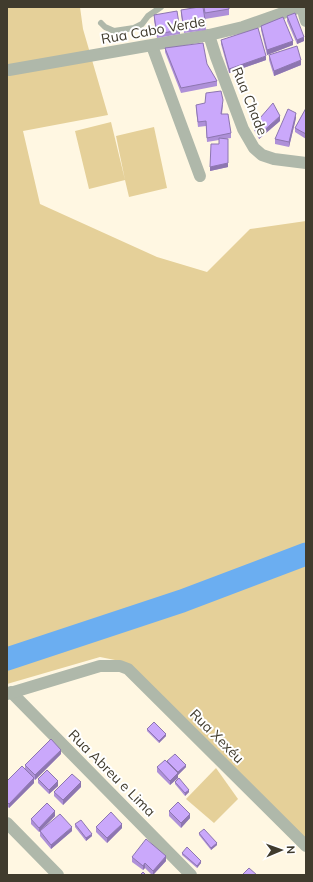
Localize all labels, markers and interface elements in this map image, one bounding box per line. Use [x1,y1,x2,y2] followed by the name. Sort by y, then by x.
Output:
[100,12,206,48] street label: Rua Cabo Verde
[228,64,272,138] street label: Rua Chade
[186,705,248,767] street label: Rua Xexéu
[65,726,159,820] street label: Rua Abreu e Lima
[261,830,301,870] north arrow
[284,845,298,854] text: N

